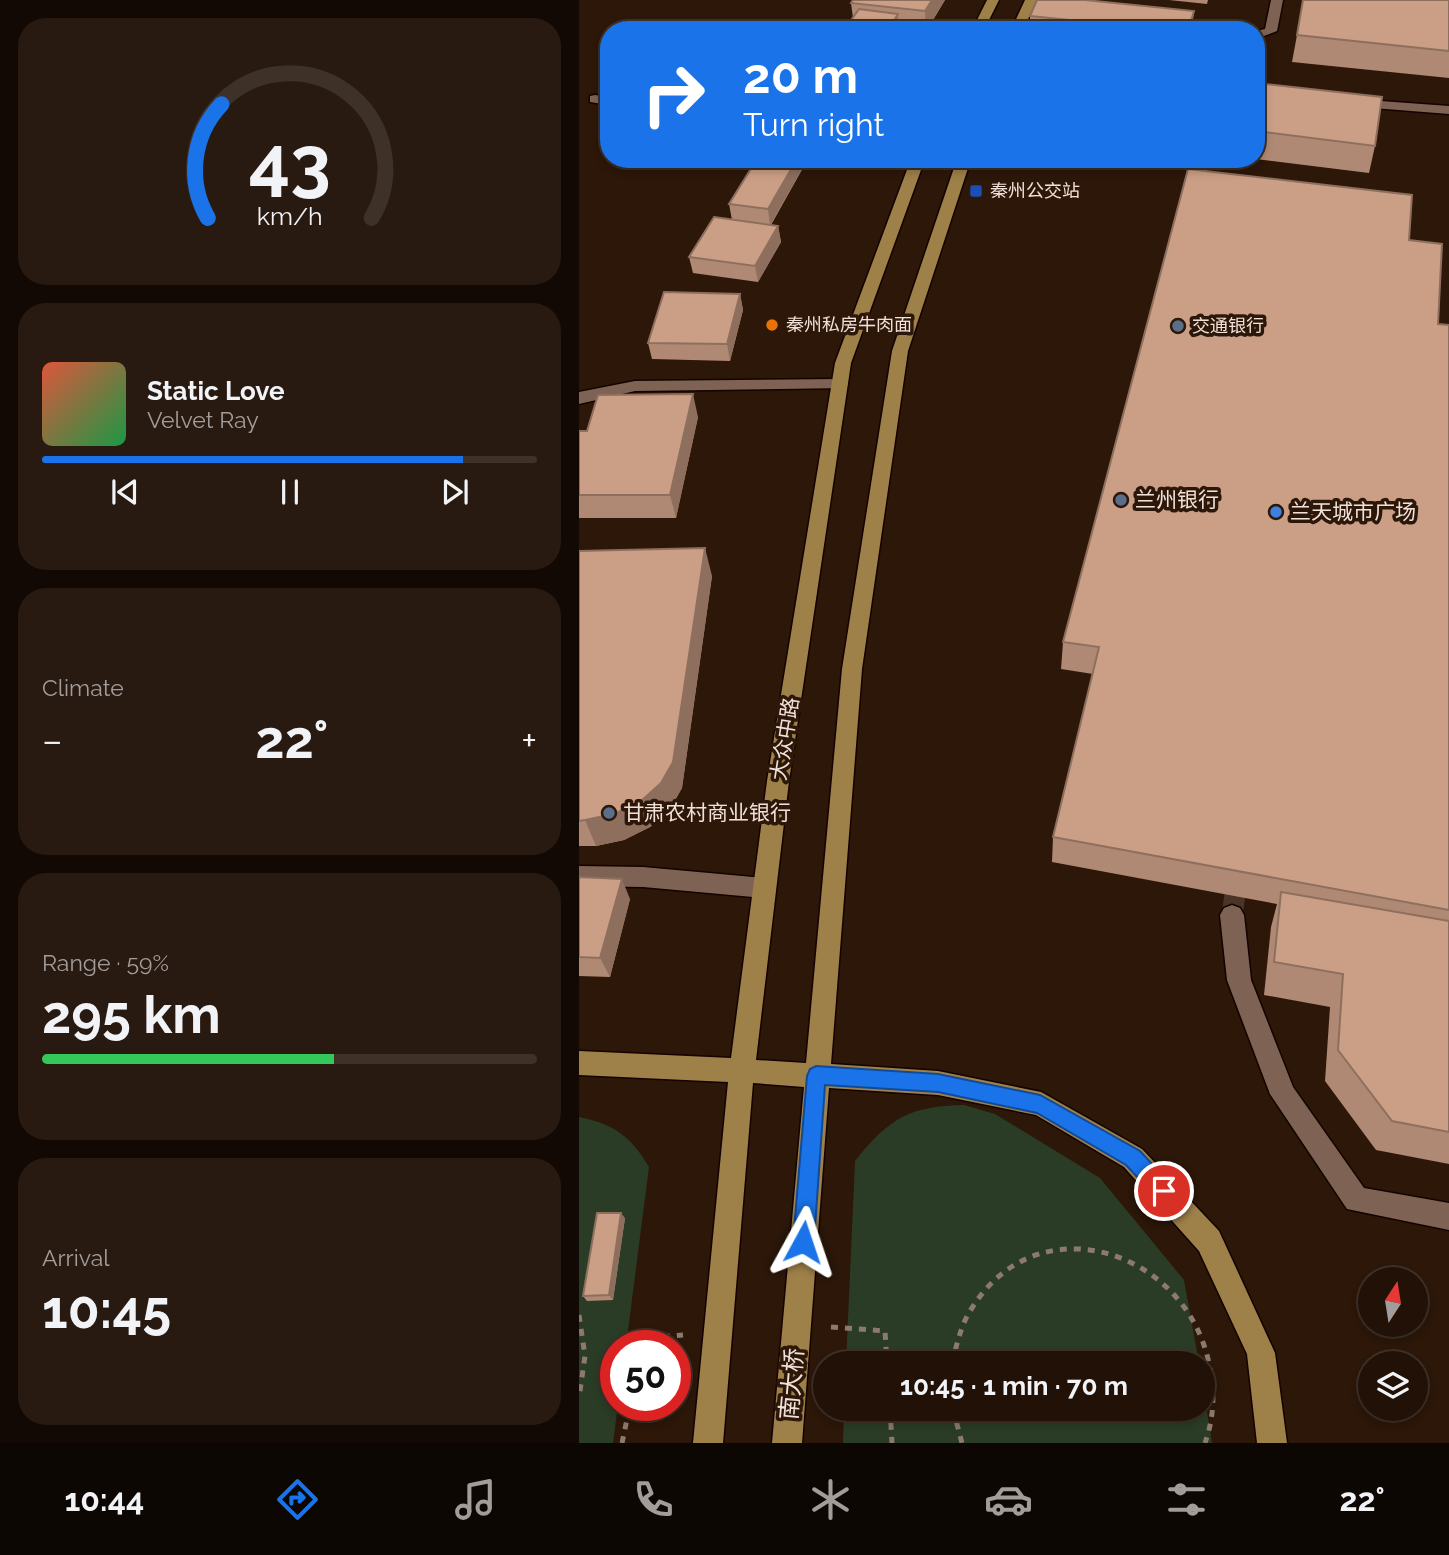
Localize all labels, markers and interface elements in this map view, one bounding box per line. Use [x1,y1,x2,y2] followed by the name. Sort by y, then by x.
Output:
[743,47,858,104] text: 20 m
[628,49,719,140] icon: right
[743,106,884,143] text: Turn right
[248,120,331,205] text: 43
[990,180,1080,201] place label: 秦州公交站
[968,183,984,199] marker: 秦州公交站
[257,200,322,230] text: km/h
[786,314,912,335] place label: 秦州私房牛肉面
[1192,315,1264,336] place label: 交通银行
[764,317,780,333] marker: 秦州私房牛肉面
[1170,318,1186,334] marker: 交通银行
[147,376,285,406] text: Static Love
[147,406,259,433] text: Velvet Ray
[106,473,144,511] icon: previous
[271,473,309,511] icon: pause
[436,473,474,511] icon: next
[1135,487,1219,512] place label: 兰州银行
[1113,492,1129,508] marker: 兰州银行
[1290,499,1416,524] place label: 兰天城市广场
[1268,504,1284,520] marker: 兰天城市广场
[42,674,124,701] text: Climate
[766,695,803,782] street label: 大众中路
[255,709,328,770] text: 22°
[42,718,62,763] text: −
[521,718,537,763] text: +
[623,800,791,825] place label: 甘肃农村商业银行
[601,805,617,821] marker: 甘肃农村商业银行
[42,949,169,976] text: Range · 59%
[42,984,221,1045] text: 295 km
[1134,1161,1194,1221] pin
[1145,1172,1183,1210] icon: arrive
[766,1205,840,1279] position arrow
[42,1244,109,1271] text: Arrival
[1358,1267,1428,1337] north arrow
[1358,1267,1428,1421] map controls
[42,1279,171,1340] text: 10:45
[600,1330,691,1421] speed limit sign: 50
[774,1347,809,1421] street label: 南大桥
[1358,1351,1428,1421] button: layers
[900,1371,1128,1401] text: 10:45 · 1 min · 70 m
[273,1475,322,1524] icon: directions
[451,1475,500,1524] icon: music
[629,1475,678,1524] icon: phone
[806,1475,855,1524] icon: climate
[984,1475,1033,1524] icon: car
[1162,1475,1211,1524] icon: filters
[64,1481,144,1518] text: 10:44
[1340,1481,1385,1518] text: 22°

